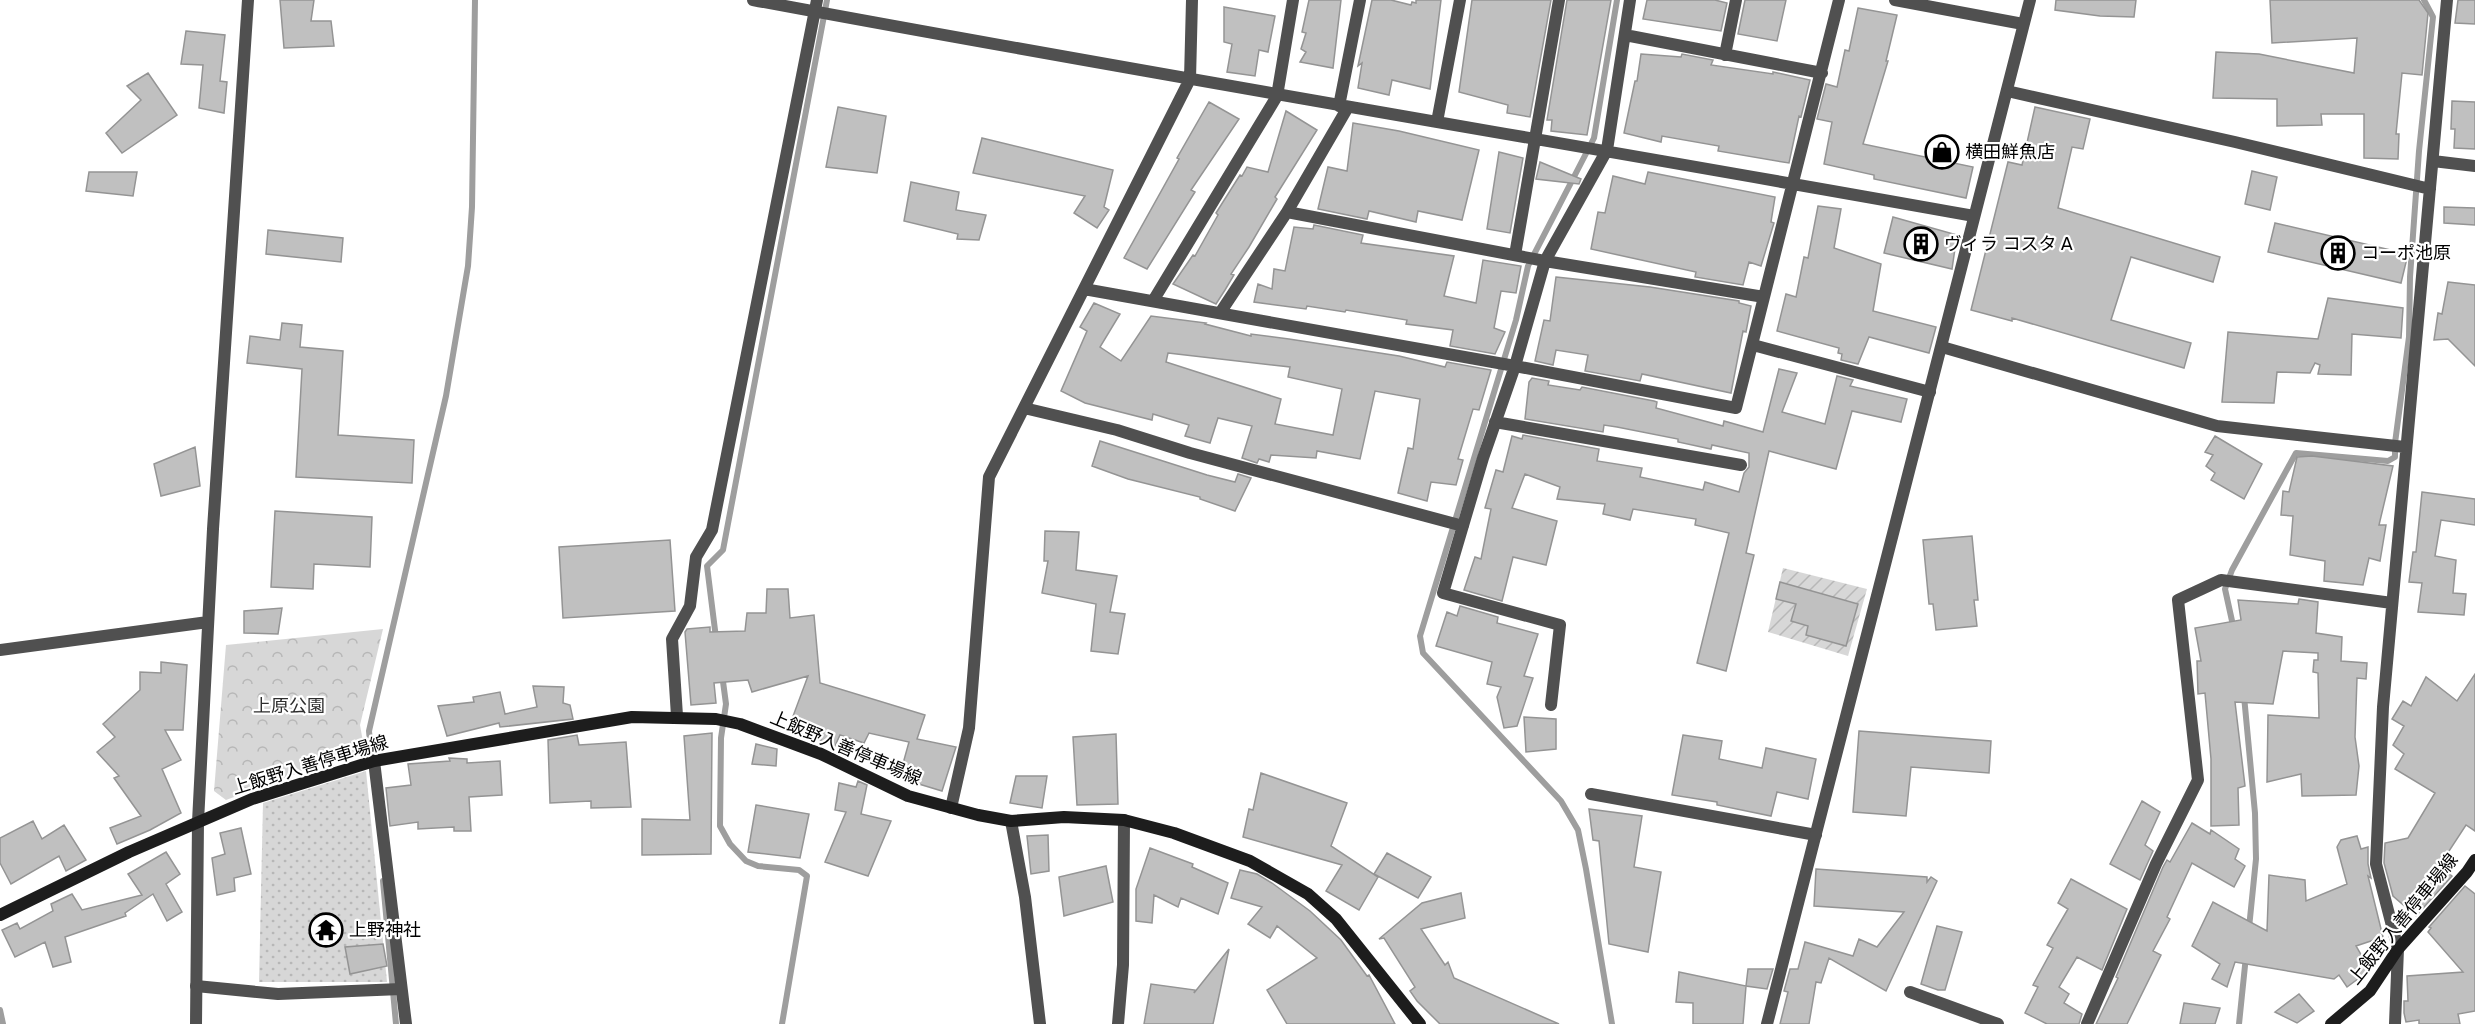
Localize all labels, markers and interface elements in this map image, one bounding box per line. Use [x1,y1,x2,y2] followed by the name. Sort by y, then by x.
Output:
[1924,134,1960,170] shop icon: 横田鮮魚店
[1965,141,2055,163] place label: 横田鮮魚店
[1903,226,1939,262] building icon: ヴィラ コスタ A
[1944,233,2073,255] place label: ヴィラ コスタ A
[2320,235,2356,271] building icon: コーポ池原
[2361,242,2451,264] place label: コーポ池原
[253,695,325,717] park label: 上原公園
[767,706,925,790] street label: 上飯野入善停車場線
[229,731,391,799] street label: 上飯野入善停車場線
[2343,849,2463,989] street label: 上飯野入善停車場線
[308,912,344,948] temple icon: 上野神社
[349,919,421,941] place label: 上野神社

